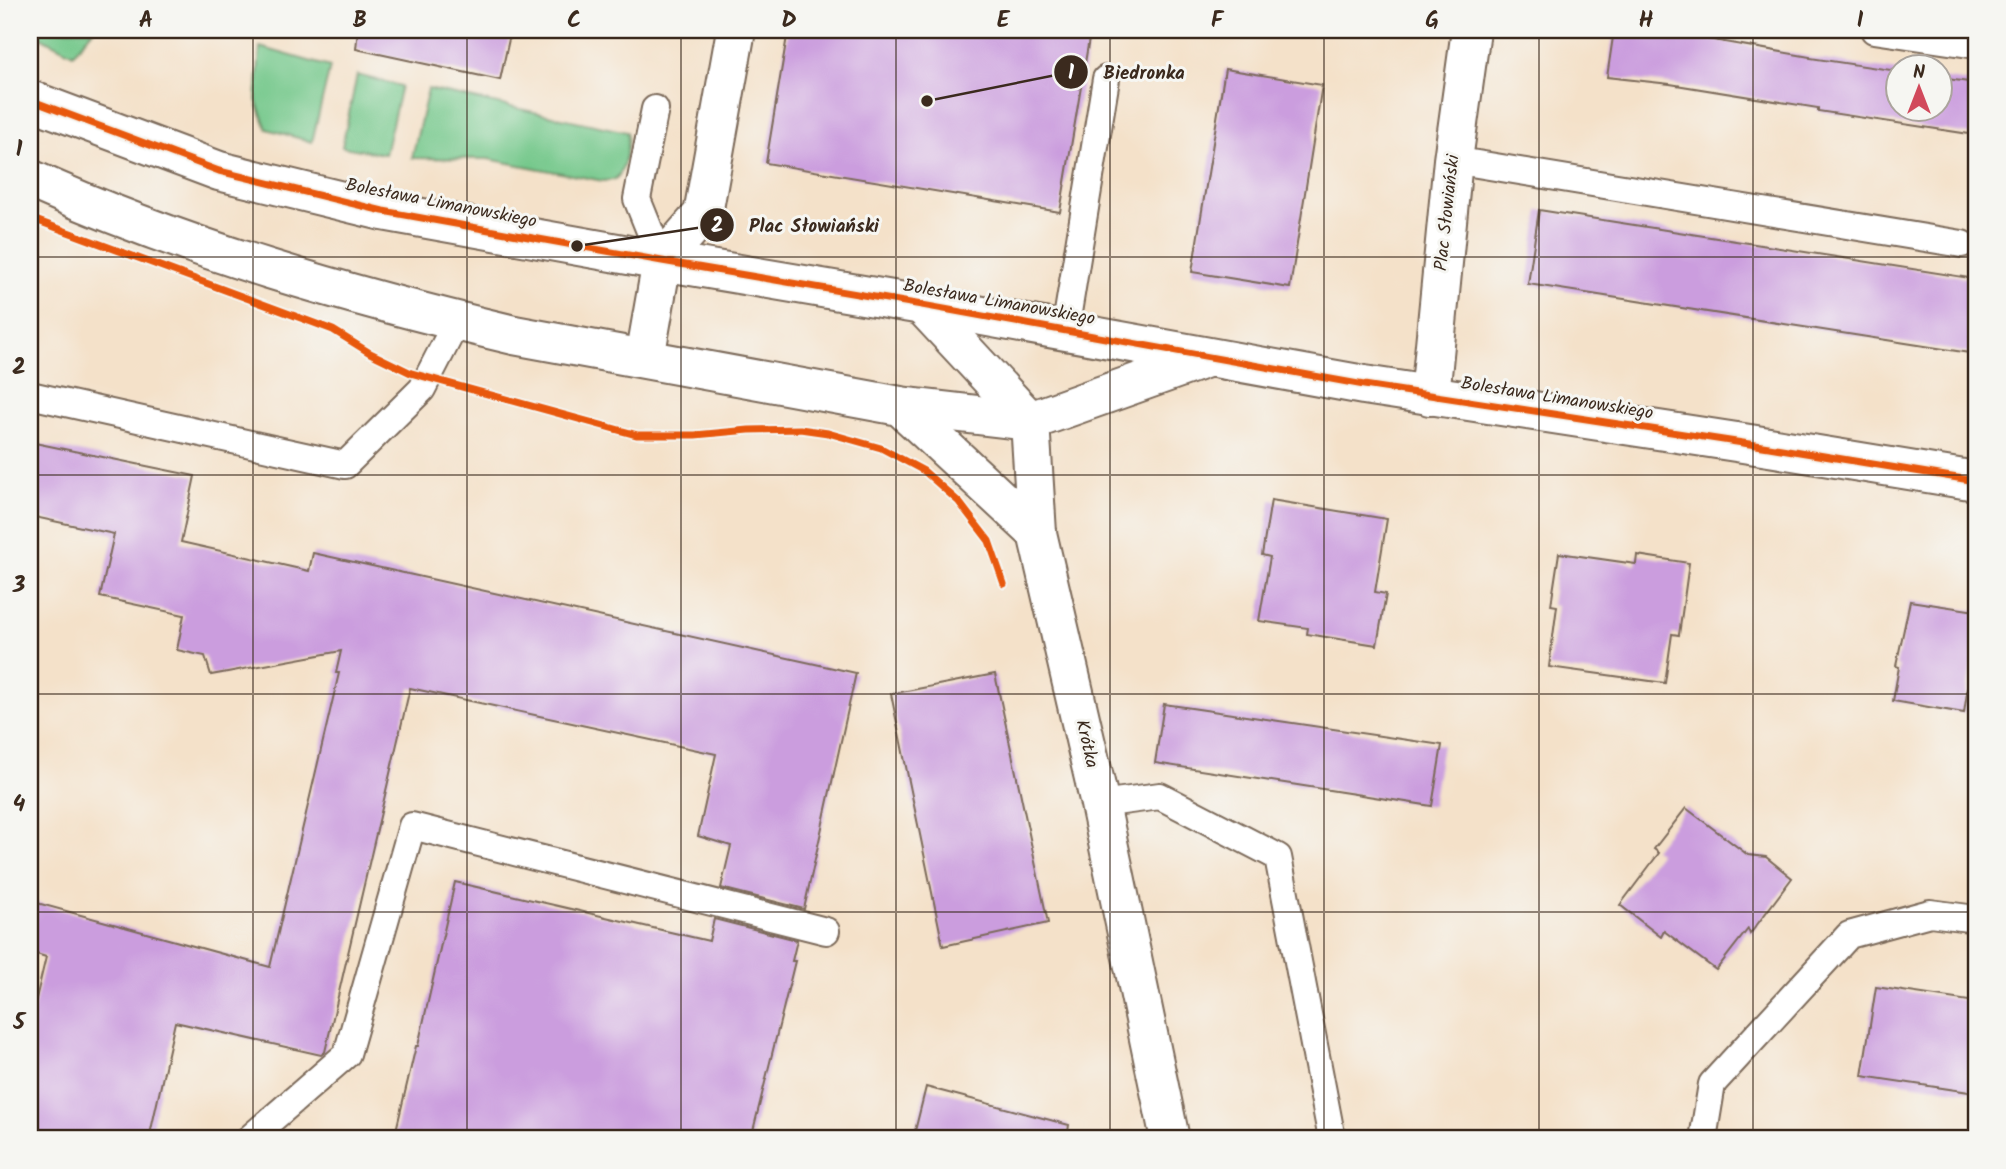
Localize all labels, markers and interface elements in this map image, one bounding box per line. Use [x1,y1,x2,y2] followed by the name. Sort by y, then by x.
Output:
[139,3,153,39] text: A
[353,3,367,39] text: B
[567,3,581,39] text: C
[781,3,797,39] text: D
[997,3,1011,39] text: E
[1211,3,1225,39] text: F
[1425,3,1439,39] text: G
[1639,3,1654,39] text: H
[1856,3,1864,39] text: I
[1054,52,1198,92] callout: Biedronka
[1884,52,1954,122] north arrow
[1068,57,1075,90] text: 1
[1913,58,1925,88] text: N
[1103,59,1185,89] text: Biedronka
[16,132,23,168] text: 1
[1427,153,1469,273] street label: Plac Słowiański
[343,171,539,237] street label: Bolesława Limanowskiego
[700,205,893,245] callout: Plac Słowiański
[711,210,723,243] text: 2
[749,212,880,242] text: Plac Słowiański
[901,272,1097,334] street label: Bolesława Limanowskiego
[12,350,26,386] text: 2
[1459,369,1655,429] street label: Bolesława Limanowskiego
[12,568,26,604] text: 3
[1066,717,1106,771] street label: Krótka
[13,787,26,823] text: 4
[12,1005,27,1041] text: 5

